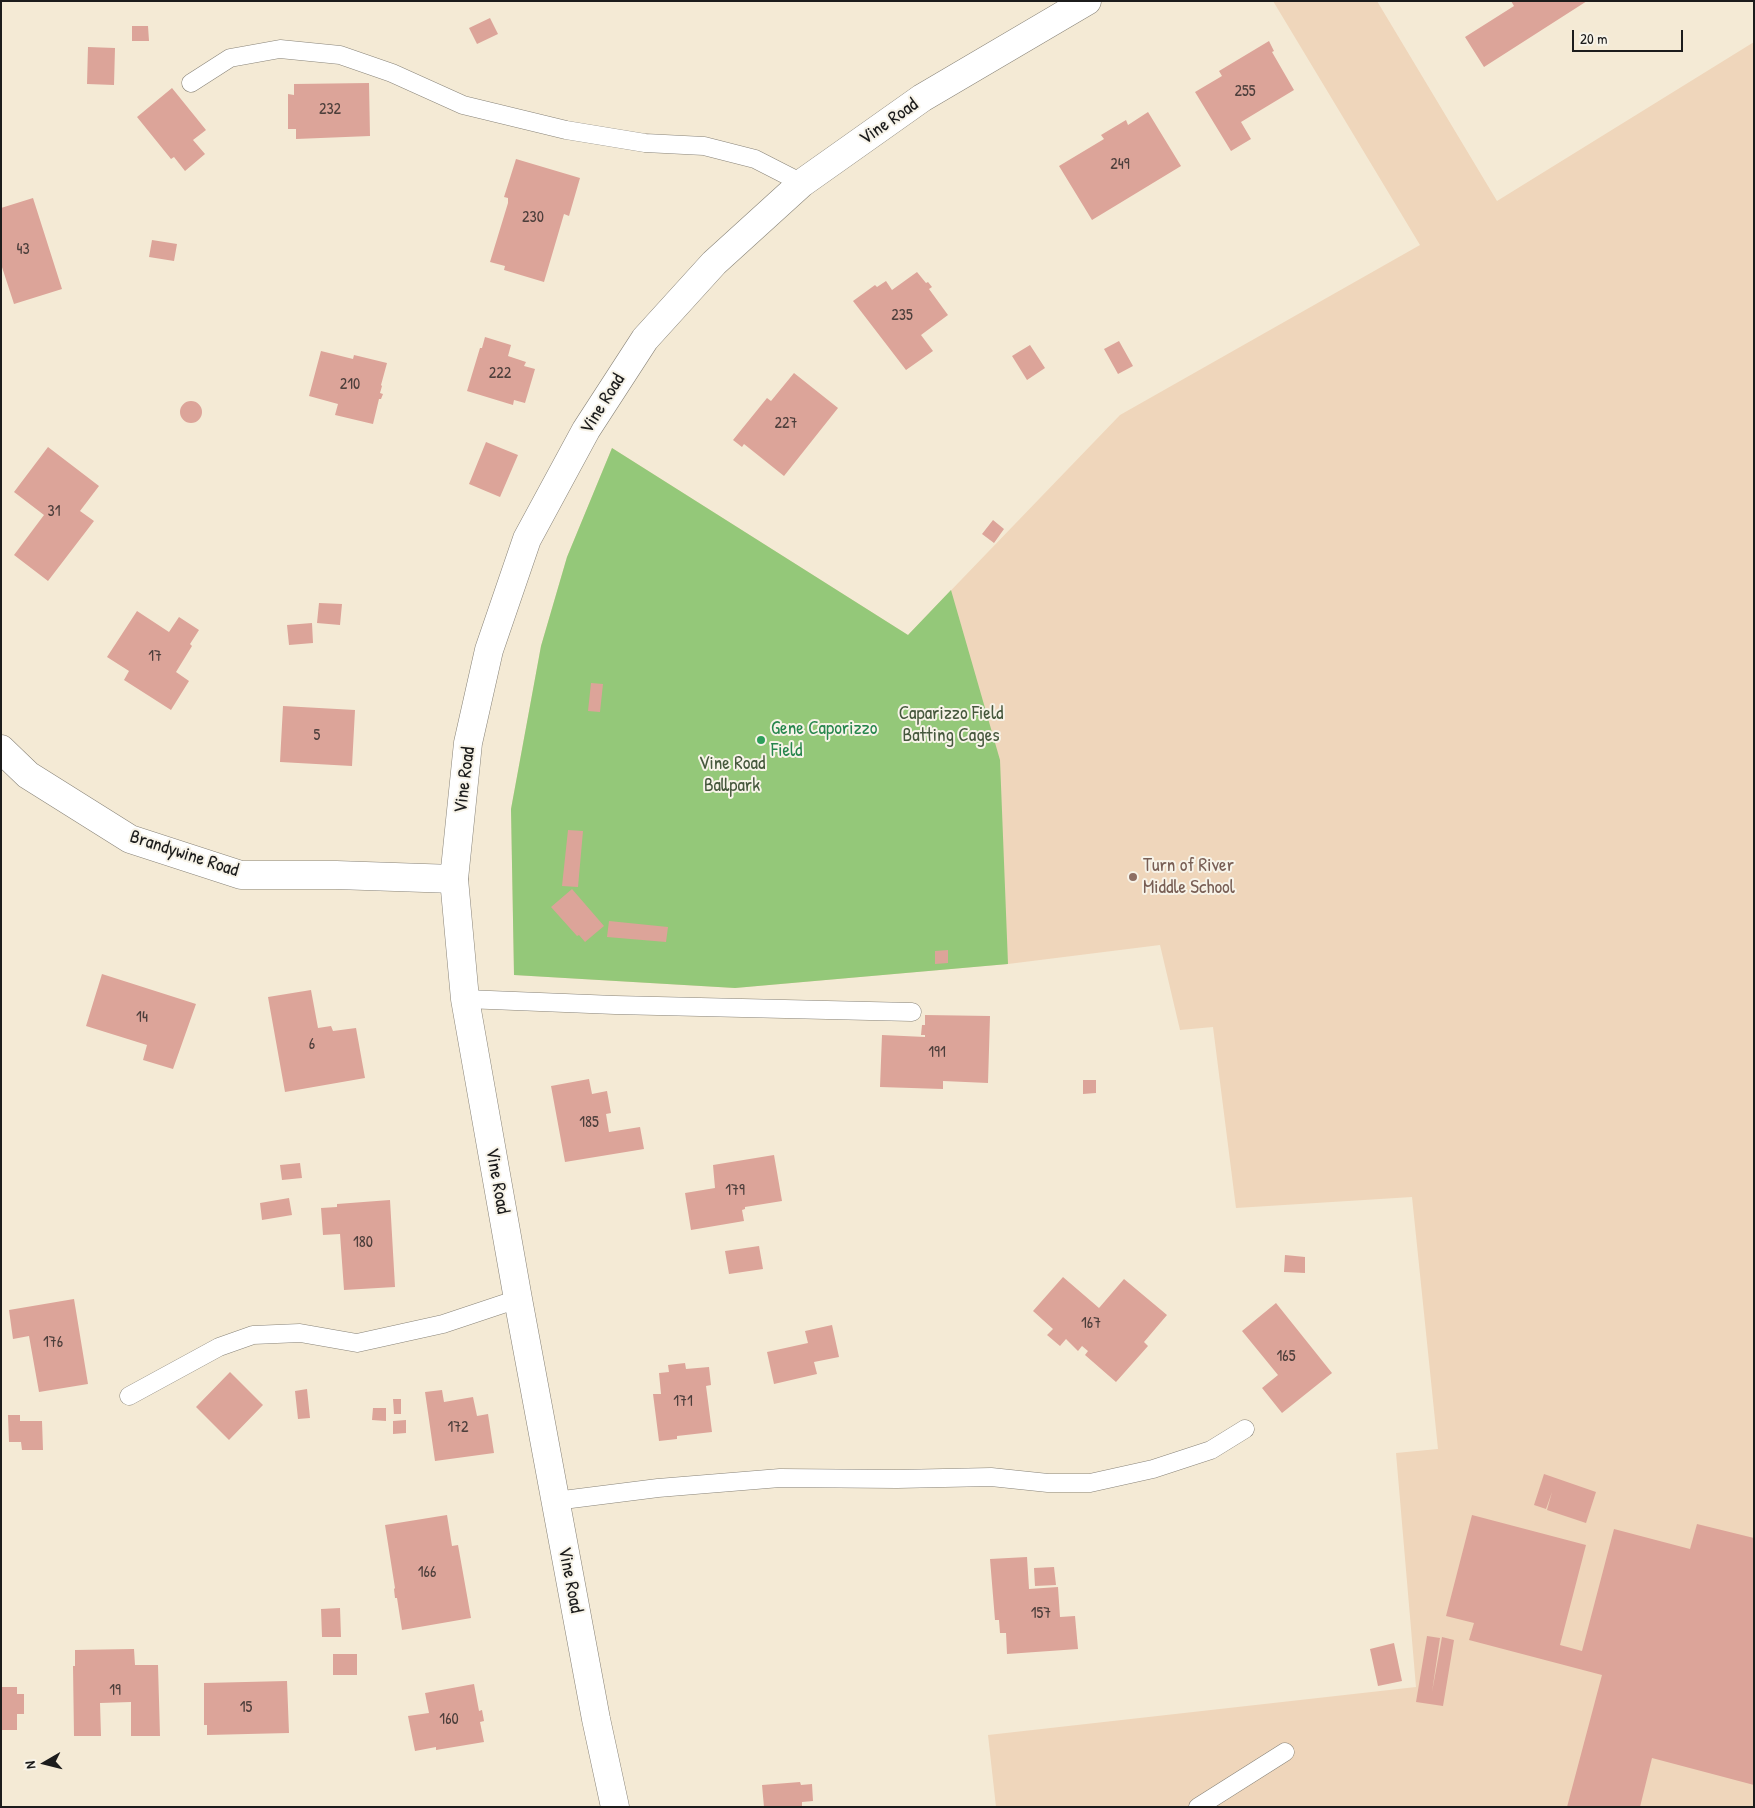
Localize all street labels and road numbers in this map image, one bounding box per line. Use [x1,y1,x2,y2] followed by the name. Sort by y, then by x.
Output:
[855,94,923,150] street label: Vine Road
[576,370,630,438] street label: Vine Road
[450,746,480,814] street label: Vine Road
[127,826,241,882] street label: Brandywine Road
[480,1146,514,1216] street label: Vine Road
[552,1545,588,1615] street label: Vine Road

